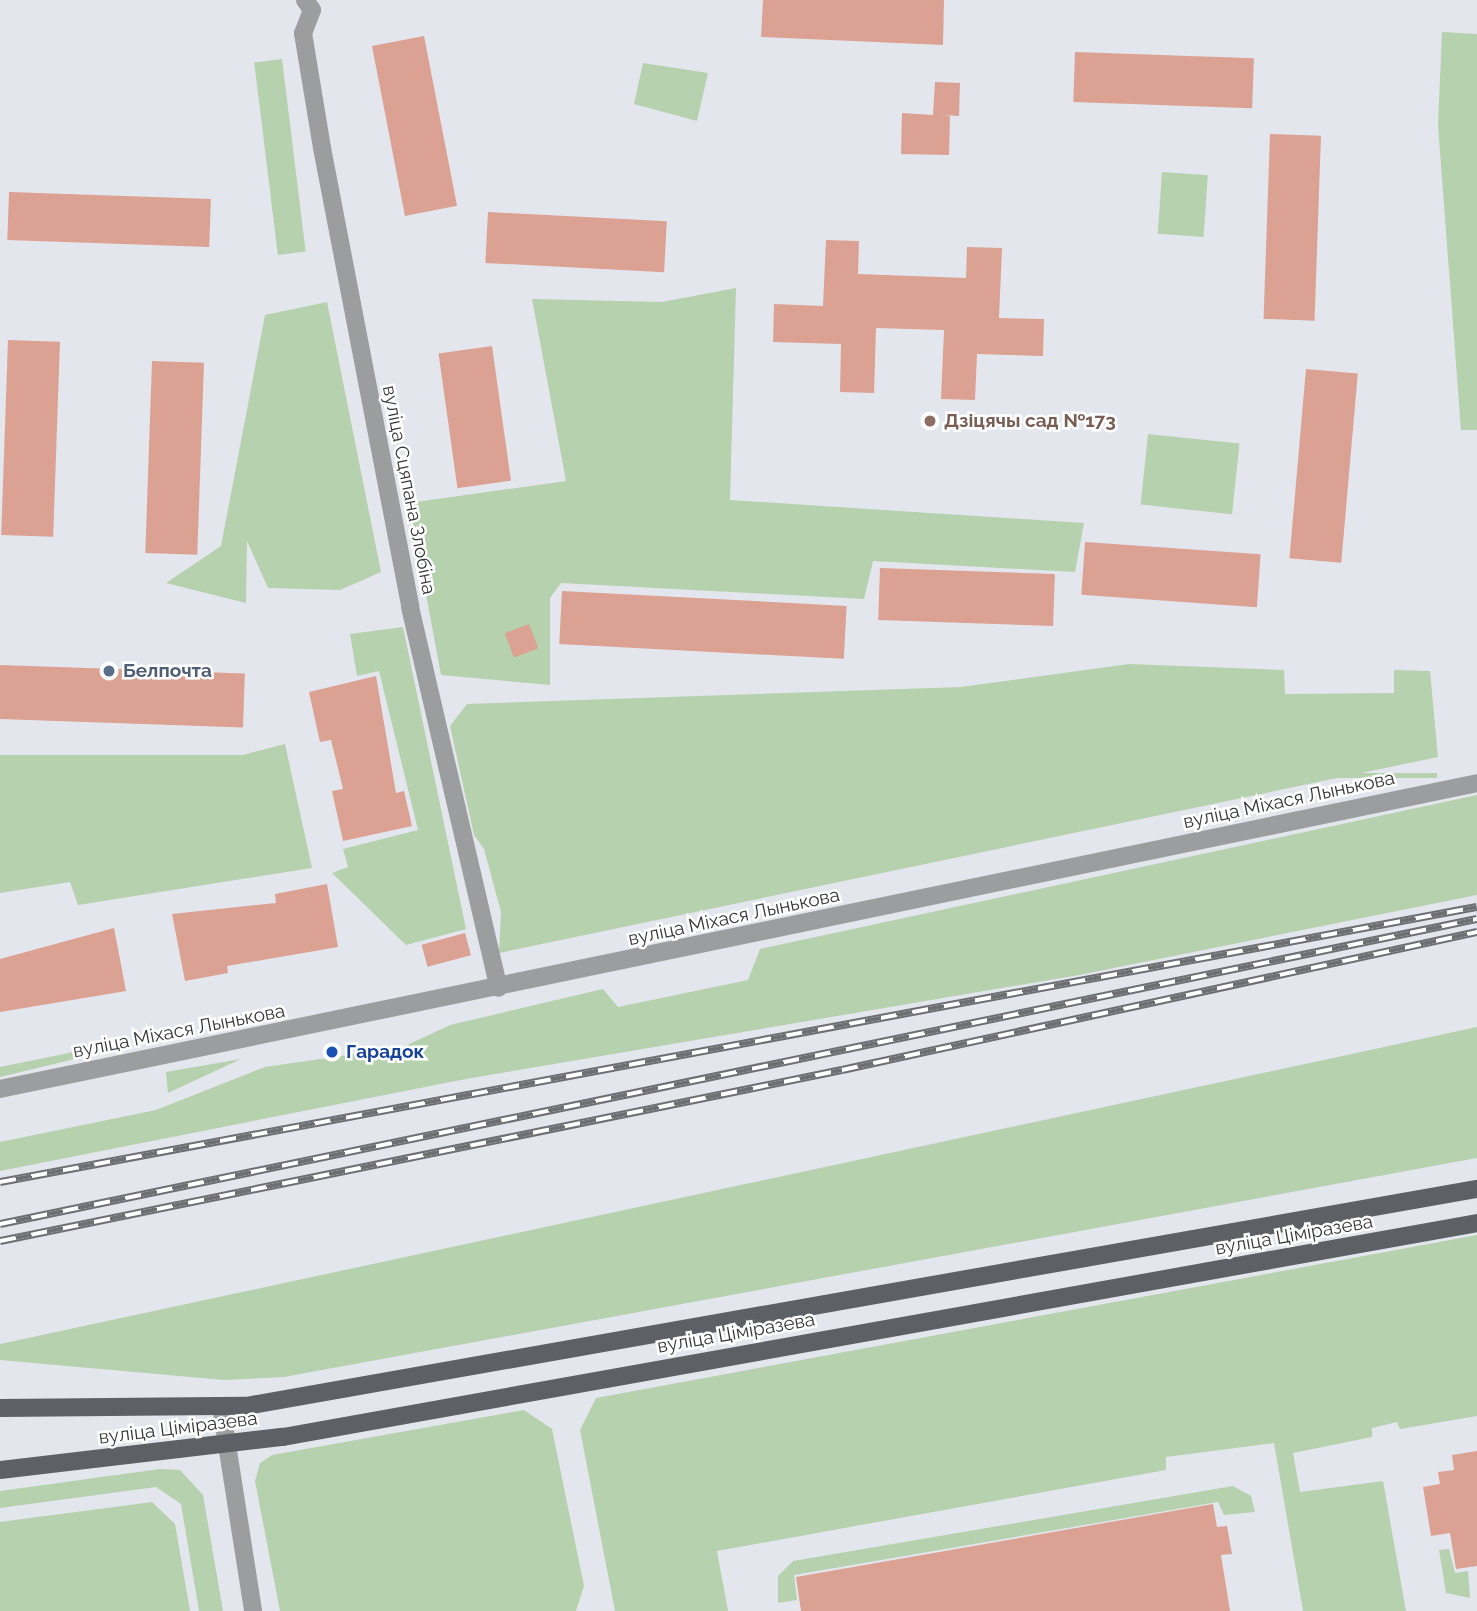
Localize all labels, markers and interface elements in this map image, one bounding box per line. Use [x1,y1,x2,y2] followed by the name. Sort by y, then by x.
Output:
[378,384,440,596] street label: вуліца Сцяпана Злобіна
[944,410,1116,432] place label: Дзіцячы сад №173
[922,413,938,429] marker: Дзіцячы сад №173
[123,660,212,682] place label: Белпочта
[101,663,117,679] marker: Белпочта
[1181,766,1397,834] street label: вуліца Міхася Лынькова
[626,883,842,951] street label: вуліца Міхася Лынькова
[71,999,287,1063] street label: вуліца Міхася Лынькова
[346,1041,424,1063] place label: Гарадок
[324,1044,340,1060] marker: Гарадок
[1213,1210,1375,1260] street label: вуліца Ціміразева
[655,1308,817,1358] street label: вуліца Ціміразева
[97,1407,259,1449] street label: вуліца Ціміразева

